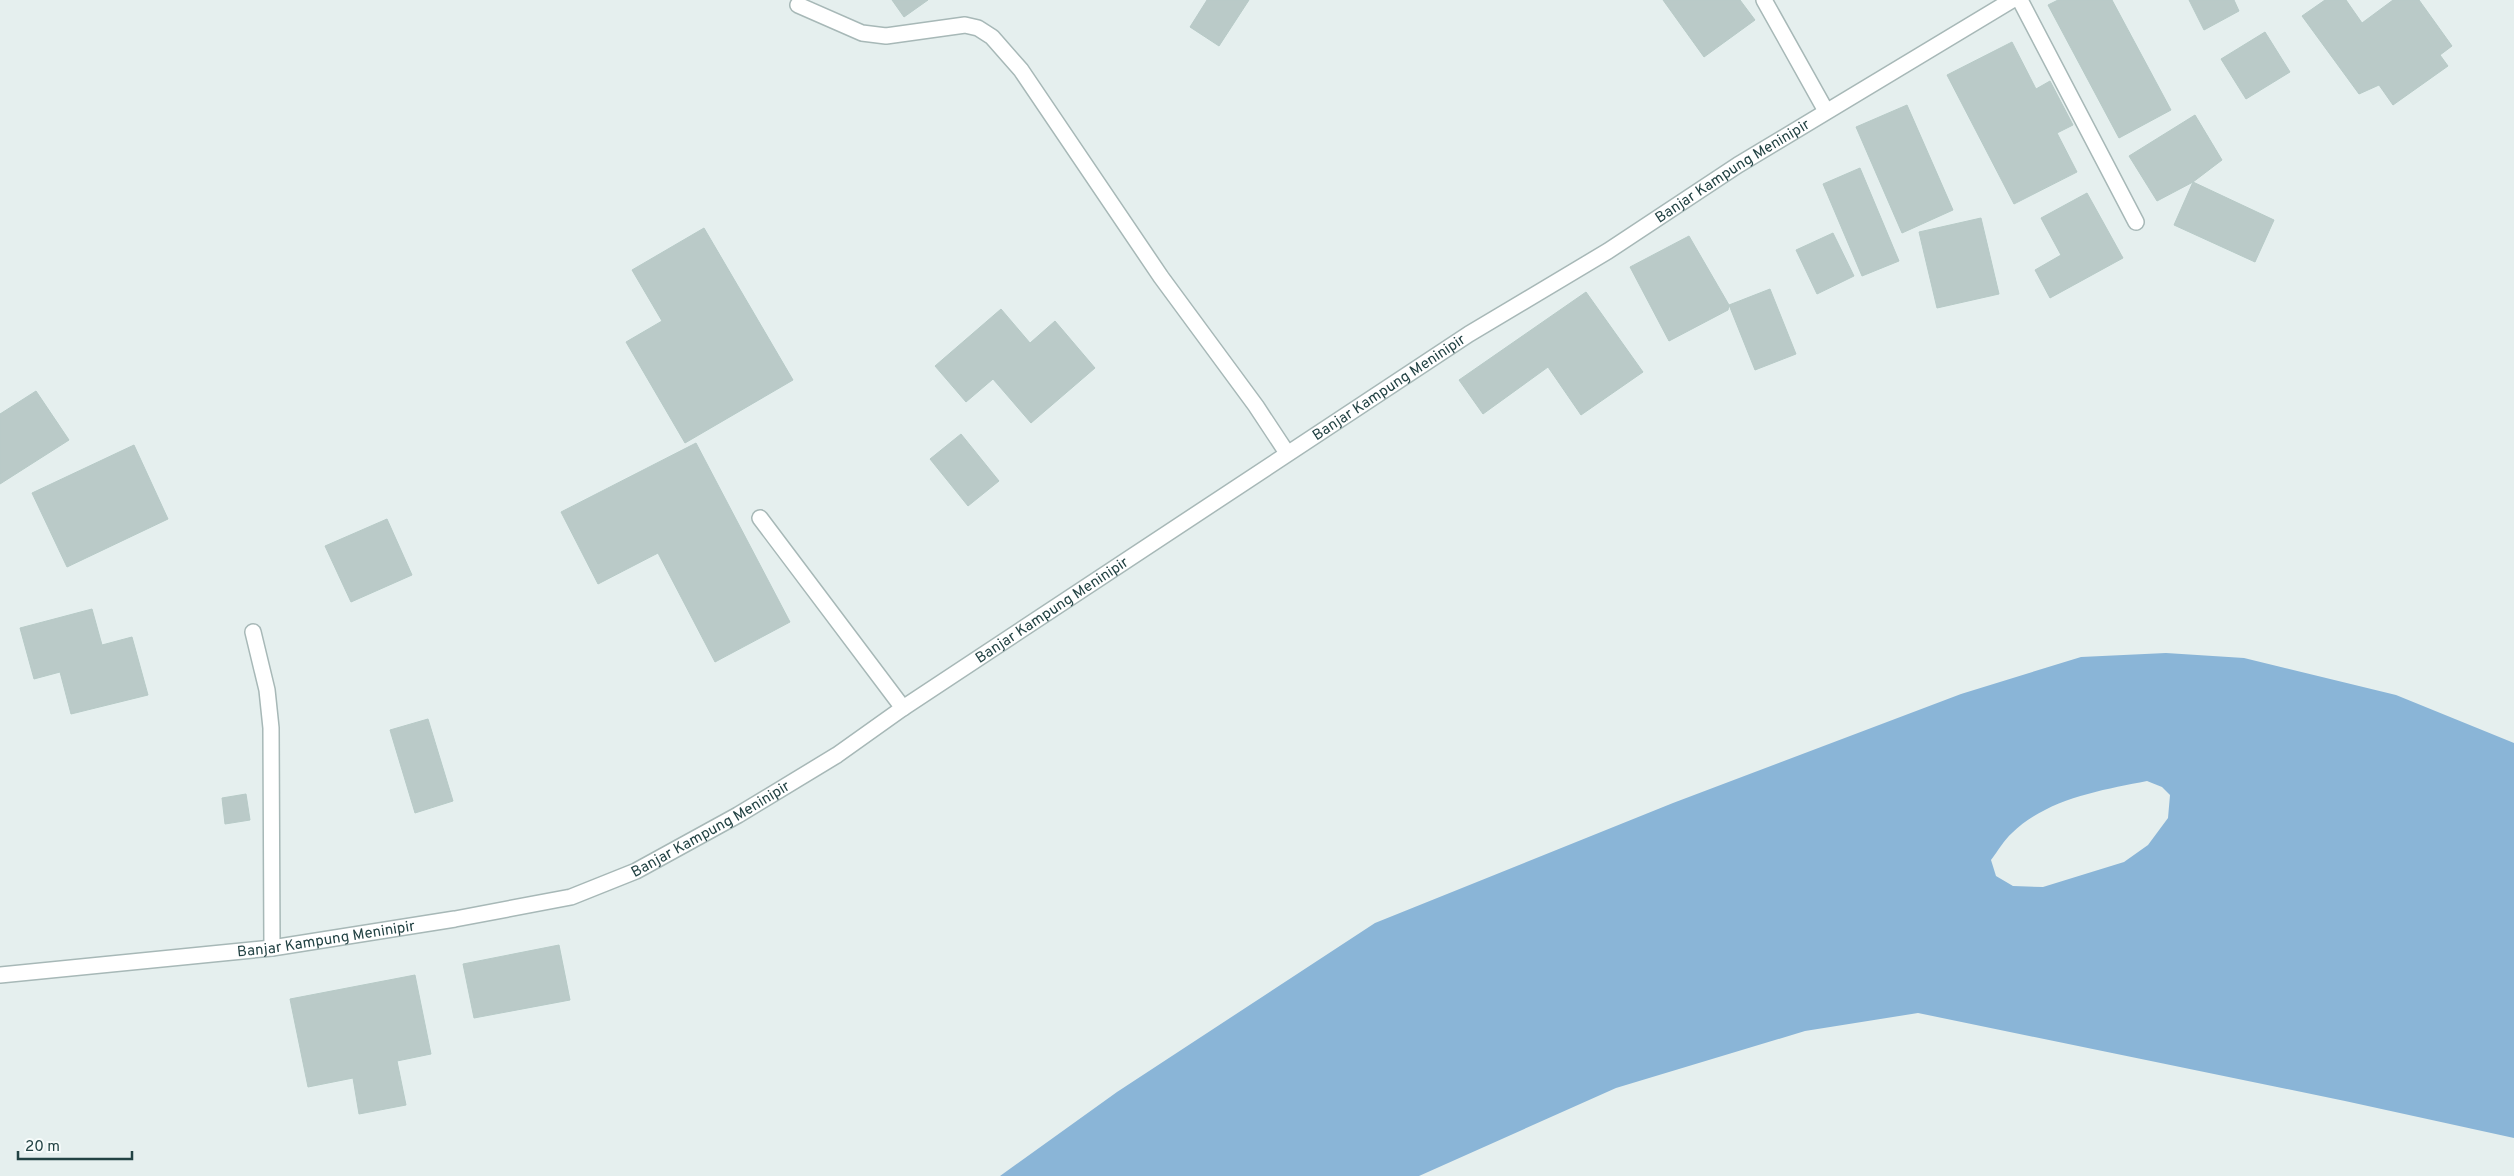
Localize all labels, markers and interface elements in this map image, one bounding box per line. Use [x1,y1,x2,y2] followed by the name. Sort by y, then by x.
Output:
[1652,116,1814,228] street label: Banjar Kampung Meninipir
[1309,331,1470,446] street label: Banjar Kampung Meninipir
[972,554,1133,668] street label: Banjar Kampung Meninipir
[628,778,794,883] street label: Banjar Kampung Meninipir
[236,917,417,962] street label: Banjar Kampung Meninipir
[18,1128,131,1160] scale bar
[25,1138,60,1157] text: 20 m

